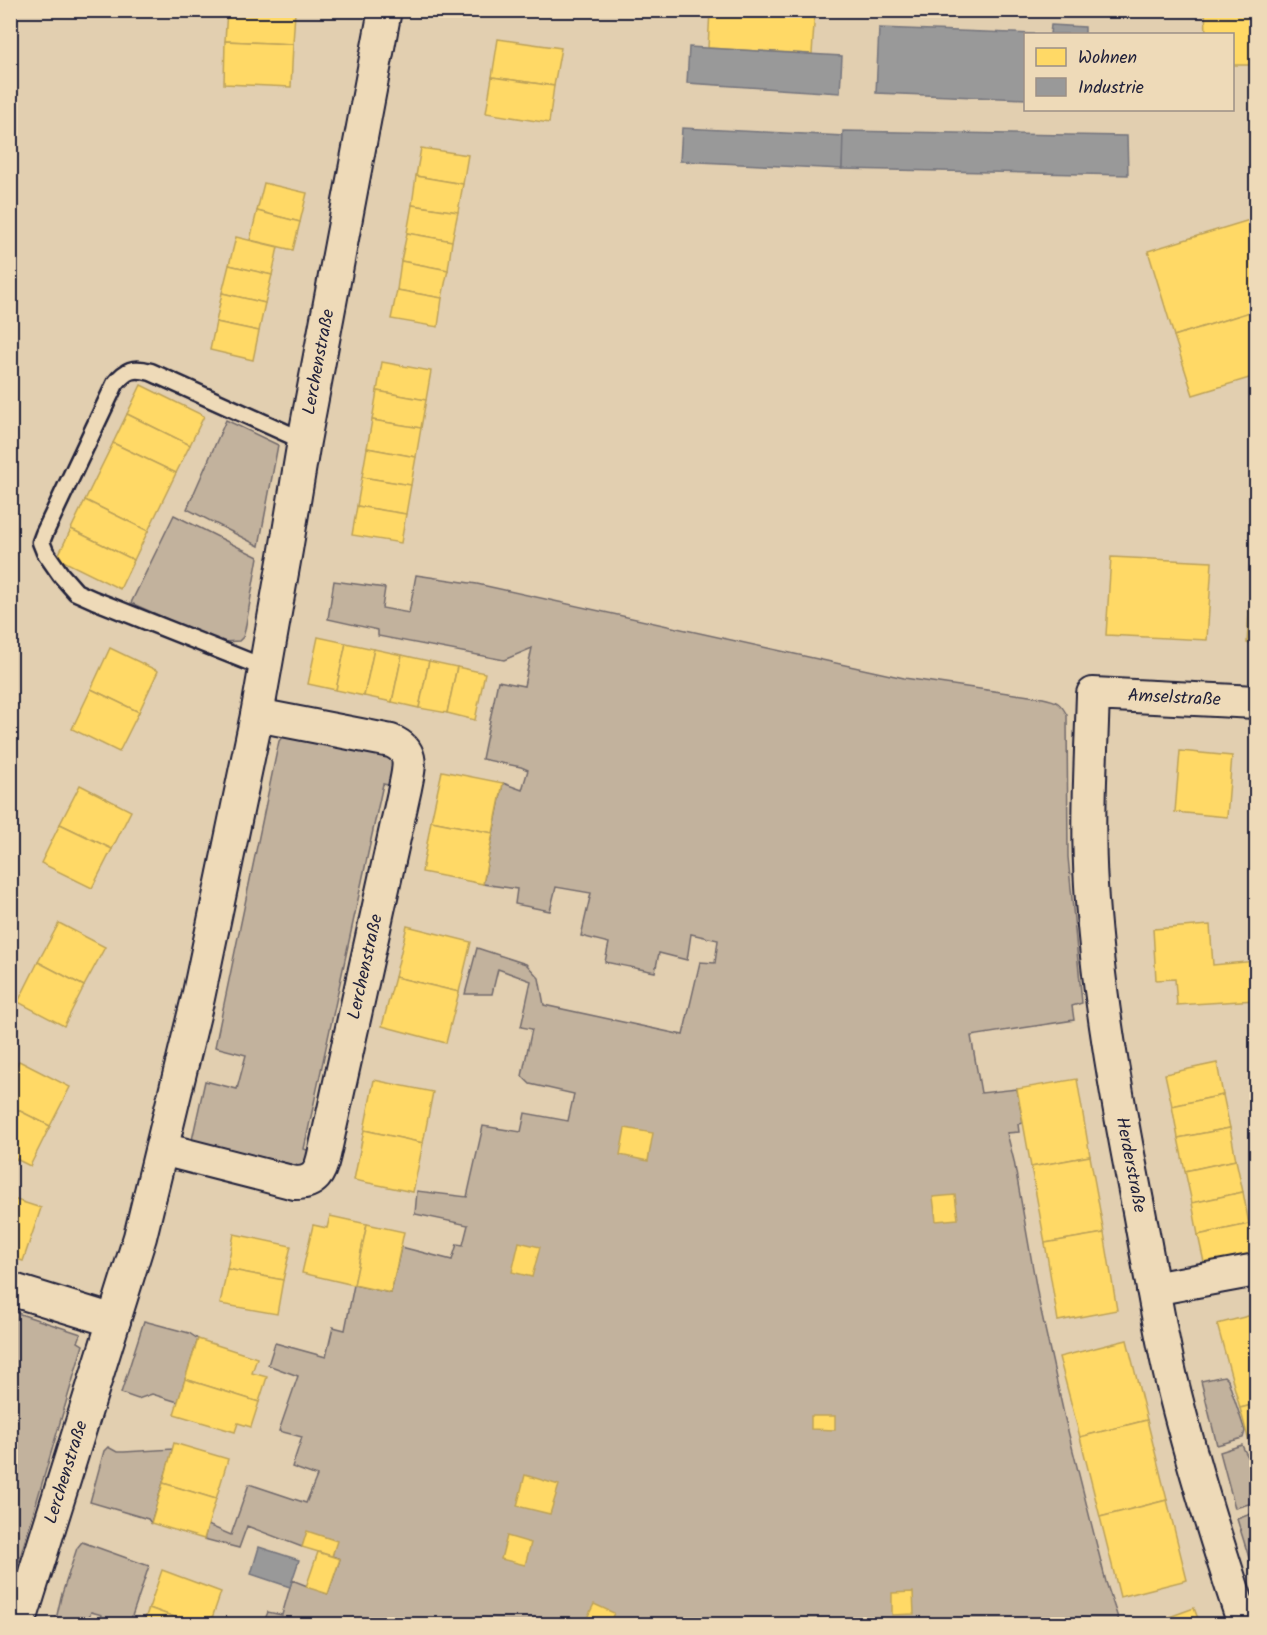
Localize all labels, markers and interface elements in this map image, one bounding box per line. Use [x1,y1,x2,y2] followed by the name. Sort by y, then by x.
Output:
[1024,33,1234,111] legend
[1078,44,1137,73] text: Wohnen
[1078,74,1144,103] text: Industrie
[295,307,343,417] street label: Lerchenstraße
[1127,681,1222,715] street label: Amselstraße
[340,911,391,1022] street label: Lerchenstraße
[1107,1115,1153,1215] street label: Herderstraße
[37,1417,96,1528] street label: Lerchenstraße

